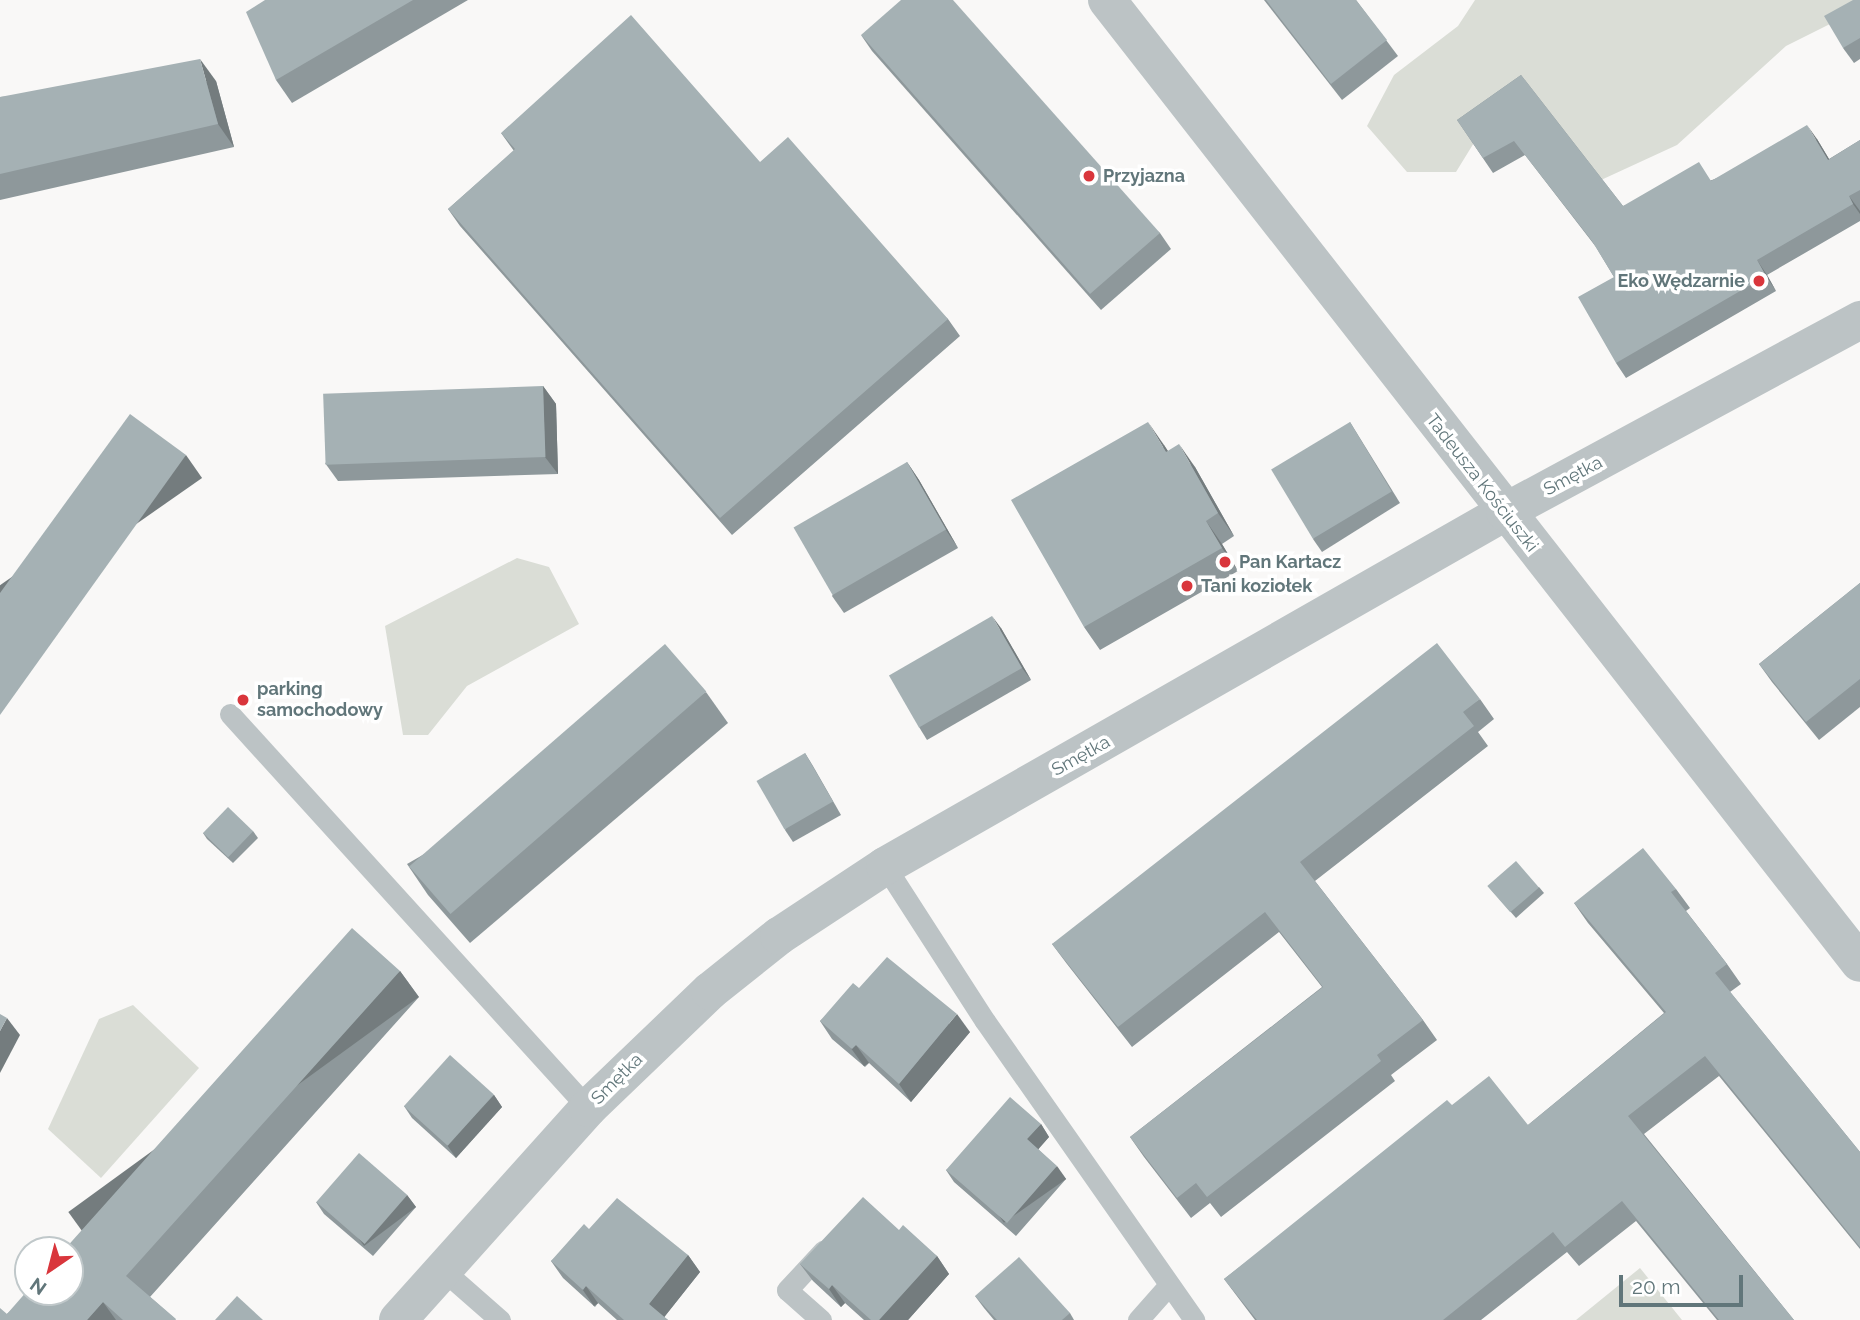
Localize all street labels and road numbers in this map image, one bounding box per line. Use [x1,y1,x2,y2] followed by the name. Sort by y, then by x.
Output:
[1421,410,1543,556] street label: Tadeusza Kościuszki
[1540,452,1606,500] street label: Smętka
[1048,731,1114,781] street label: Smętka
[587,1049,647,1109] street label: Smętka

